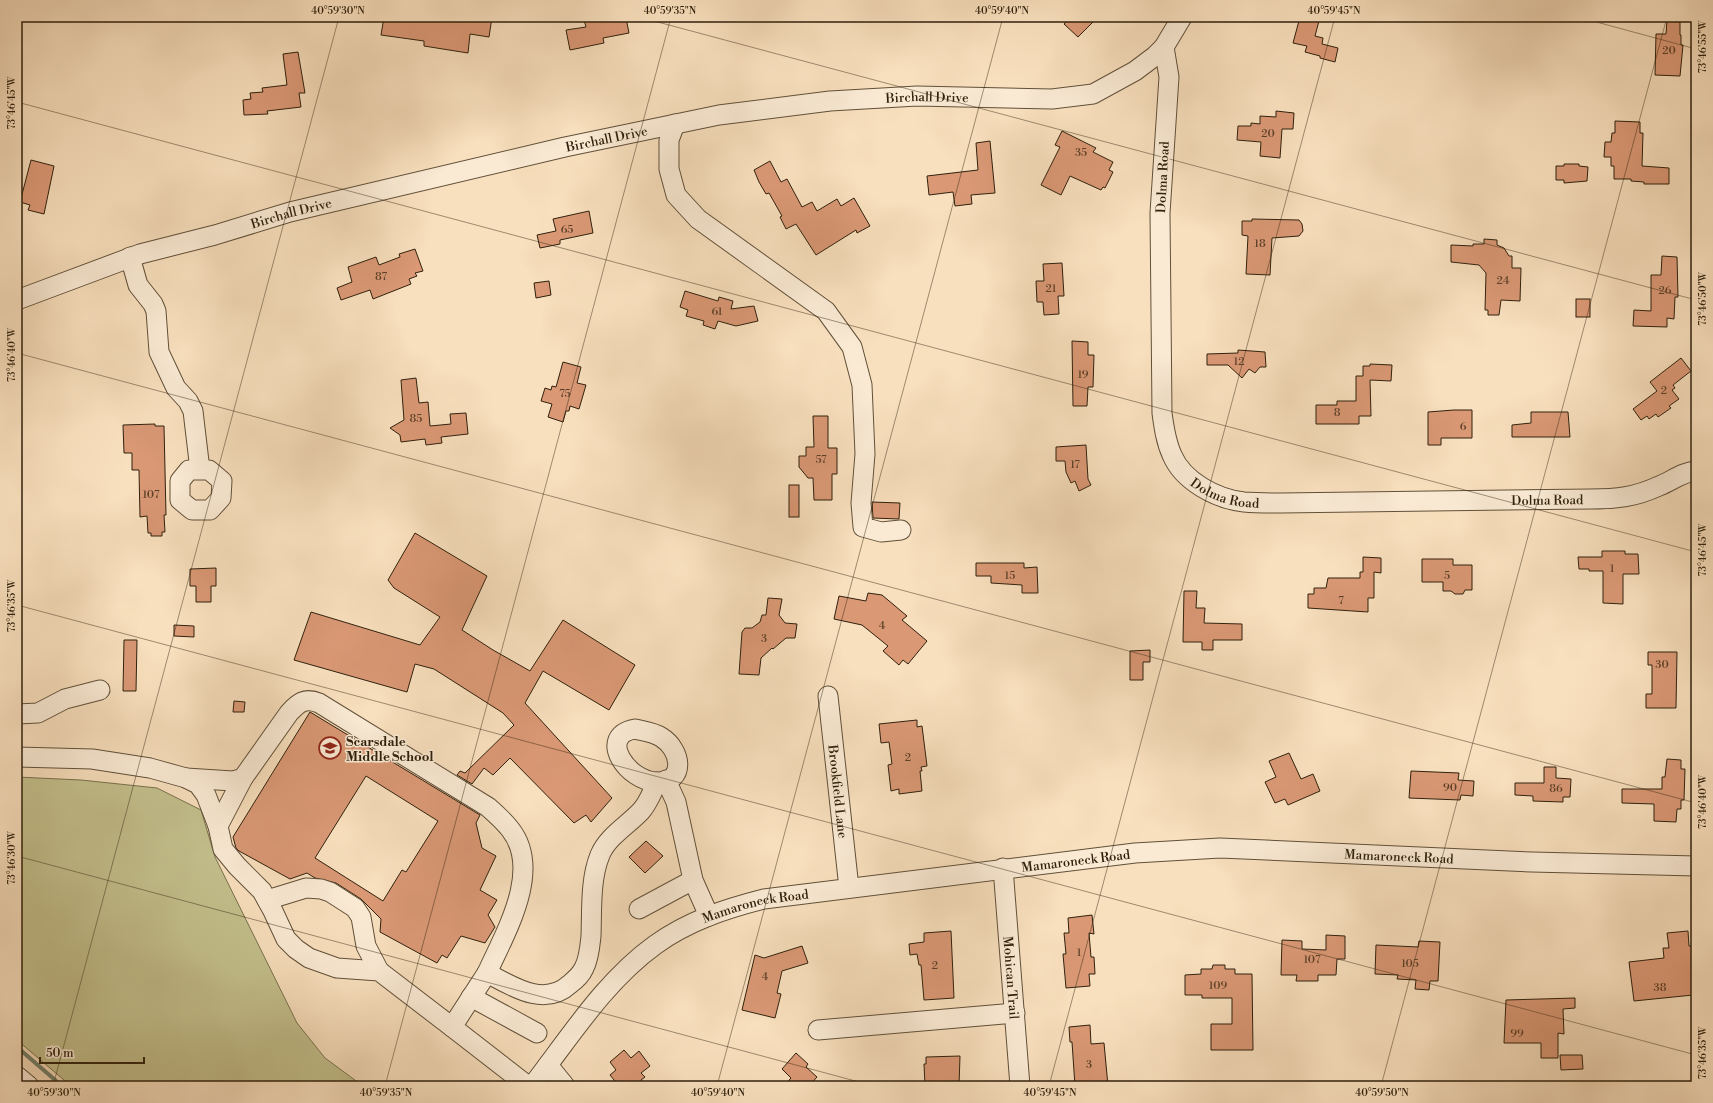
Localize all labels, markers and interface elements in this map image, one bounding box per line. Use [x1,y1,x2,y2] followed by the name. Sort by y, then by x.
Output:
[311,5,365,17] text: 40°59'30"N
[644,5,697,17] text: 40°59'35"N
[975,5,1030,17] text: 40°59'40"N
[1308,5,1361,17] text: 40°59'45"N
[1697,20,1709,73] text: 73°46'55"W
[1662,44,1676,58] house number: 20
[6,76,18,129] text: 73°46'45"W
[884,89,969,107] street label: Birchall Drive
[563,123,649,156] street label: Birchall Drive
[1261,127,1275,141] house number: 20
[1153,140,1173,213] street label: Dolma Road
[1075,146,1087,160] house number: 35
[248,195,334,233] street label: Birchall Drive
[561,223,573,237] house number: 65
[1254,237,1266,251] house number: 18
[375,270,388,284] house number: 87
[1697,271,1709,326] text: 73°46'50"W
[1497,274,1510,288] house number: 24
[1045,282,1057,296] house number: 21
[1659,284,1672,298] house number: 26
[711,305,723,319] house number: 61
[6,327,18,382] text: 73°46'40"W
[1233,355,1245,369] house number: 12
[1077,368,1089,382] house number: 19
[1661,384,1667,398] house number: 2
[559,387,571,401] house number: 75
[1334,406,1341,420] house number: 8
[410,412,422,426] house number: 85
[1460,420,1467,434] house number: 6
[815,453,827,467] house number: 57
[1070,458,1080,472] house number: 17
[1187,475,1260,512] street label: Dolma Road
[142,488,160,502] house number: 107
[1511,492,1584,509] street label: Dolma Road
[1697,523,1709,576] text: 73°46'45"W
[1610,562,1615,576] house number: 1
[1005,569,1015,583] house number: 15
[1444,569,1450,583] house number: 5
[6,579,18,632] text: 73°46'35"W
[1338,594,1344,608] house number: 7
[879,619,886,633] house number: 4
[761,632,767,646] house number: 3
[1655,658,1669,672] house number: 30
[346,734,434,765] place label: Scarsdale Middle School
[317,735,343,761] school or university icon: Scarsdale Middle School
[824,743,851,840] street label: Brookfield Lane
[905,751,911,765] house number: 2
[1697,774,1709,829] text: 73°46'40"W
[1443,781,1457,795] house number: 90
[1549,782,1563,796] house number: 86
[6,830,18,885] text: 73°46'30"W
[1021,847,1132,876] street label: Mamaroneck Road
[1344,847,1455,867] street label: Mamaroneck Road
[700,886,810,927] street label: Mamaroneck Road
[999,936,1022,1020] street label: Mohican Trail
[1077,946,1082,960] house number: 1
[1303,953,1321,967] house number: 107
[1401,957,1419,971] house number: 105
[932,959,938,973] house number: 2
[762,970,769,984] house number: 4
[1209,979,1228,993] house number: 109
[1654,981,1667,995] house number: 38
[1697,1026,1709,1079] text: 73°46'35"W
[1510,1027,1524,1041] house number: 99
[40,1039,144,1065] scale bar
[46,1046,74,1061] text: 50 m
[1086,1058,1092,1072] house number: 3
[27,1087,81,1099] text: 40°59'30"N
[360,1087,413,1099] text: 40°59'35"N
[691,1087,746,1099] text: 40°59'40"N
[1024,1087,1077,1099] text: 40°59'45"N
[1355,1087,1409,1099] text: 40°59'50"N

